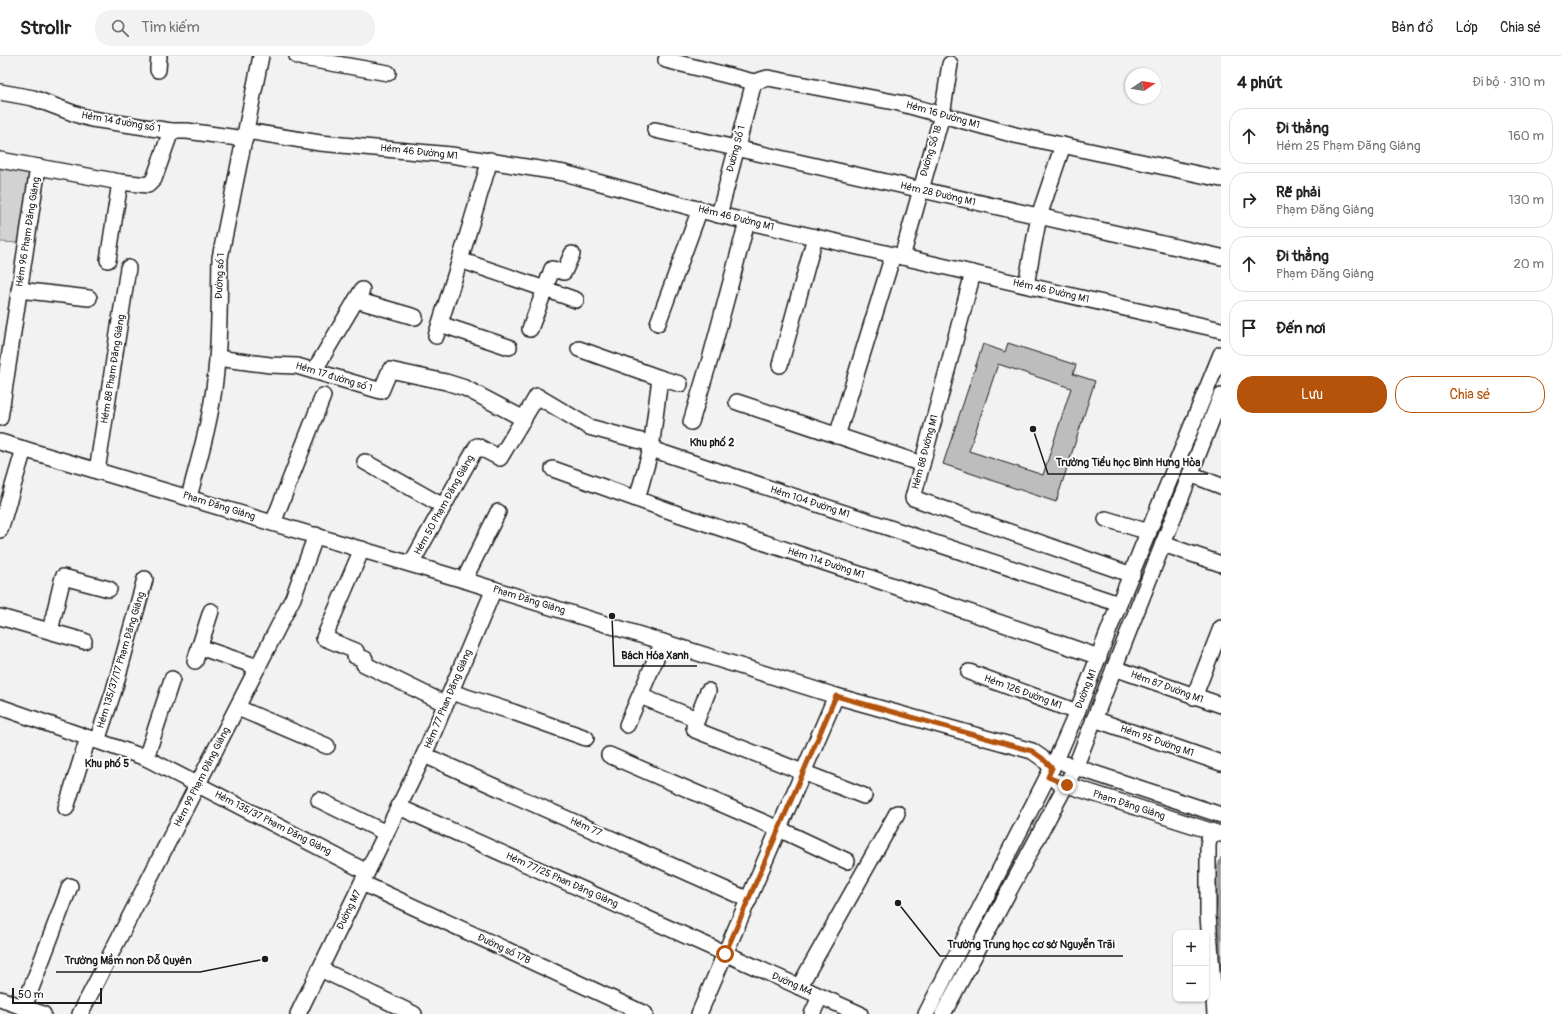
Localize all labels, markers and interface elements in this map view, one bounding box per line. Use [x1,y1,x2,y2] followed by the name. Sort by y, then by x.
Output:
[95,10,375,46] search box
[20,16,71,40] text: Strollr
[109,17,131,39] icon: search
[141,18,200,37] text: Tìm kiếm
[1391,19,1433,36] text: Bản đồ
[1455,19,1478,36] text: Lớp
[1500,19,1541,36] text: Chia sẻ
[1125,68,1161,104] north arrow
[1237,72,1282,93] text: 4 phút
[1472,74,1545,90] text: Đi bộ · 310 m
[905,99,981,131] street label: Hẻm 16 Đường M1
[80,108,162,135] street label: Hẻm 14 đường số 1
[1276,119,1329,138] text: Đi thẳng
[723,124,748,174] street label: Đướng Sồ 1
[917,124,944,178] street label: Đướng Sồ 18
[1238,125,1260,147] icon: ahead
[1508,128,1544,144] text: 160 m
[1276,138,1420,154] text: Hẻm 25 Phạm Đăng Giảng
[380,142,458,162] street label: Hẻm 46 Đường M1
[13,176,43,288] street label: Hẻm 96 Phạm Đăng Giảng
[899,179,977,209] street label: Hẻm 28 Đường M1
[1276,183,1320,202] text: Rẽ phải
[1238,189,1260,211] icon: right
[1508,192,1544,208] text: 130 m
[1276,202,1374,218] text: Phạm Đăng Giảng
[697,203,775,233] street label: Hẻm 46 Đường M1
[1276,247,1329,266] text: Đi thẳng
[212,252,227,300] street label: Đường số 1
[1238,253,1260,275] icon: ahead
[1513,256,1544,272] text: 20 m
[1276,266,1374,282] text: Phạm Đăng Giảng
[1012,276,1090,306] street label: Hẻm 46 Đường M1
[98,314,128,424] street label: Hẻm 88 Phạm Đăng Giảng
[1238,317,1260,339] icon: arrive
[1276,319,1325,338] text: Đến nơi
[294,359,374,394] street label: Hẻm 17 đường số 1
[1237,376,1387,413] button: Lưu
[1395,376,1545,413] button: Chia sẻ
[909,413,941,490] street label: Hẻm 88 Đường M1
[690,435,734,449] district label: Khu phố 2
[1048,451,1208,474] callout: Trường Tiểu học Bình Hưng Hòa
[412,453,476,557] street label: Hẻm 50 Phạm Đăng Giảng
[1055,455,1200,469] text: Trường Tiểu học Bình Hưng Hòa
[769,483,851,521] street label: Hẻm 104 Đường M1
[181,489,257,523] street label: Phạm Đăng Giảng
[786,545,866,581] street label: Hẻm 114 Đường M1
[491,583,567,617] street label: Phạm Đăng Giảng
[94,590,148,730] street label: Hẻm 135/37/17 Phạm Đăng Giảng
[614,643,697,666] callout: Bách Hóa Xanh
[422,647,474,751] street label: Hẻm 77 Phan Đăng Giảng
[621,649,689,662] text: Bách Hóa Xanh
[1073,667,1099,711] street label: Đường M1
[1129,668,1205,706] street label: Hẻm 87 Đường M1
[983,672,1064,712] street label: Hẻm 126 Đường M1
[1119,723,1195,759] street label: Hẻm 95 Đường M1
[172,725,232,829] street label: Hẻm 99 Phạm Đăng Giảng
[85,756,129,770] district label: Khu phố 5
[1058,776,1076,794] route end
[213,788,333,858] street label: Hẻm 135/37 Phạm Đăng Giảng
[1091,788,1167,822] street label: Phạm Đăng Giảng
[568,815,604,840] street label: Hẻm 77
[504,850,620,910] street label: Hẻm 77/25 Phan Đăng Giảng
[334,887,364,932] street label: Đường M7
[1173,930,1209,1002] map controls
[1173,930,1209,966] button: +
[475,931,533,967] street label: Đường số 17B
[940,933,1123,956] callout: Trường Trung học cơ sở Nguyễn Trãi
[946,937,1115,951] text: Trường Trung học cơ sở Nguyễn Trãi
[716,945,734,963] route start
[56,949,200,972] callout: Trường Mầm non Đỗ Quyên
[63,953,192,967] text: Trường Mầm non Đỗ Quyên
[1173,966,1209,1002] button: −
[770,970,814,998] street label: Đường M4
[12,986,102,1005] scale bar
[18,988,44,1001] text: 50 m

